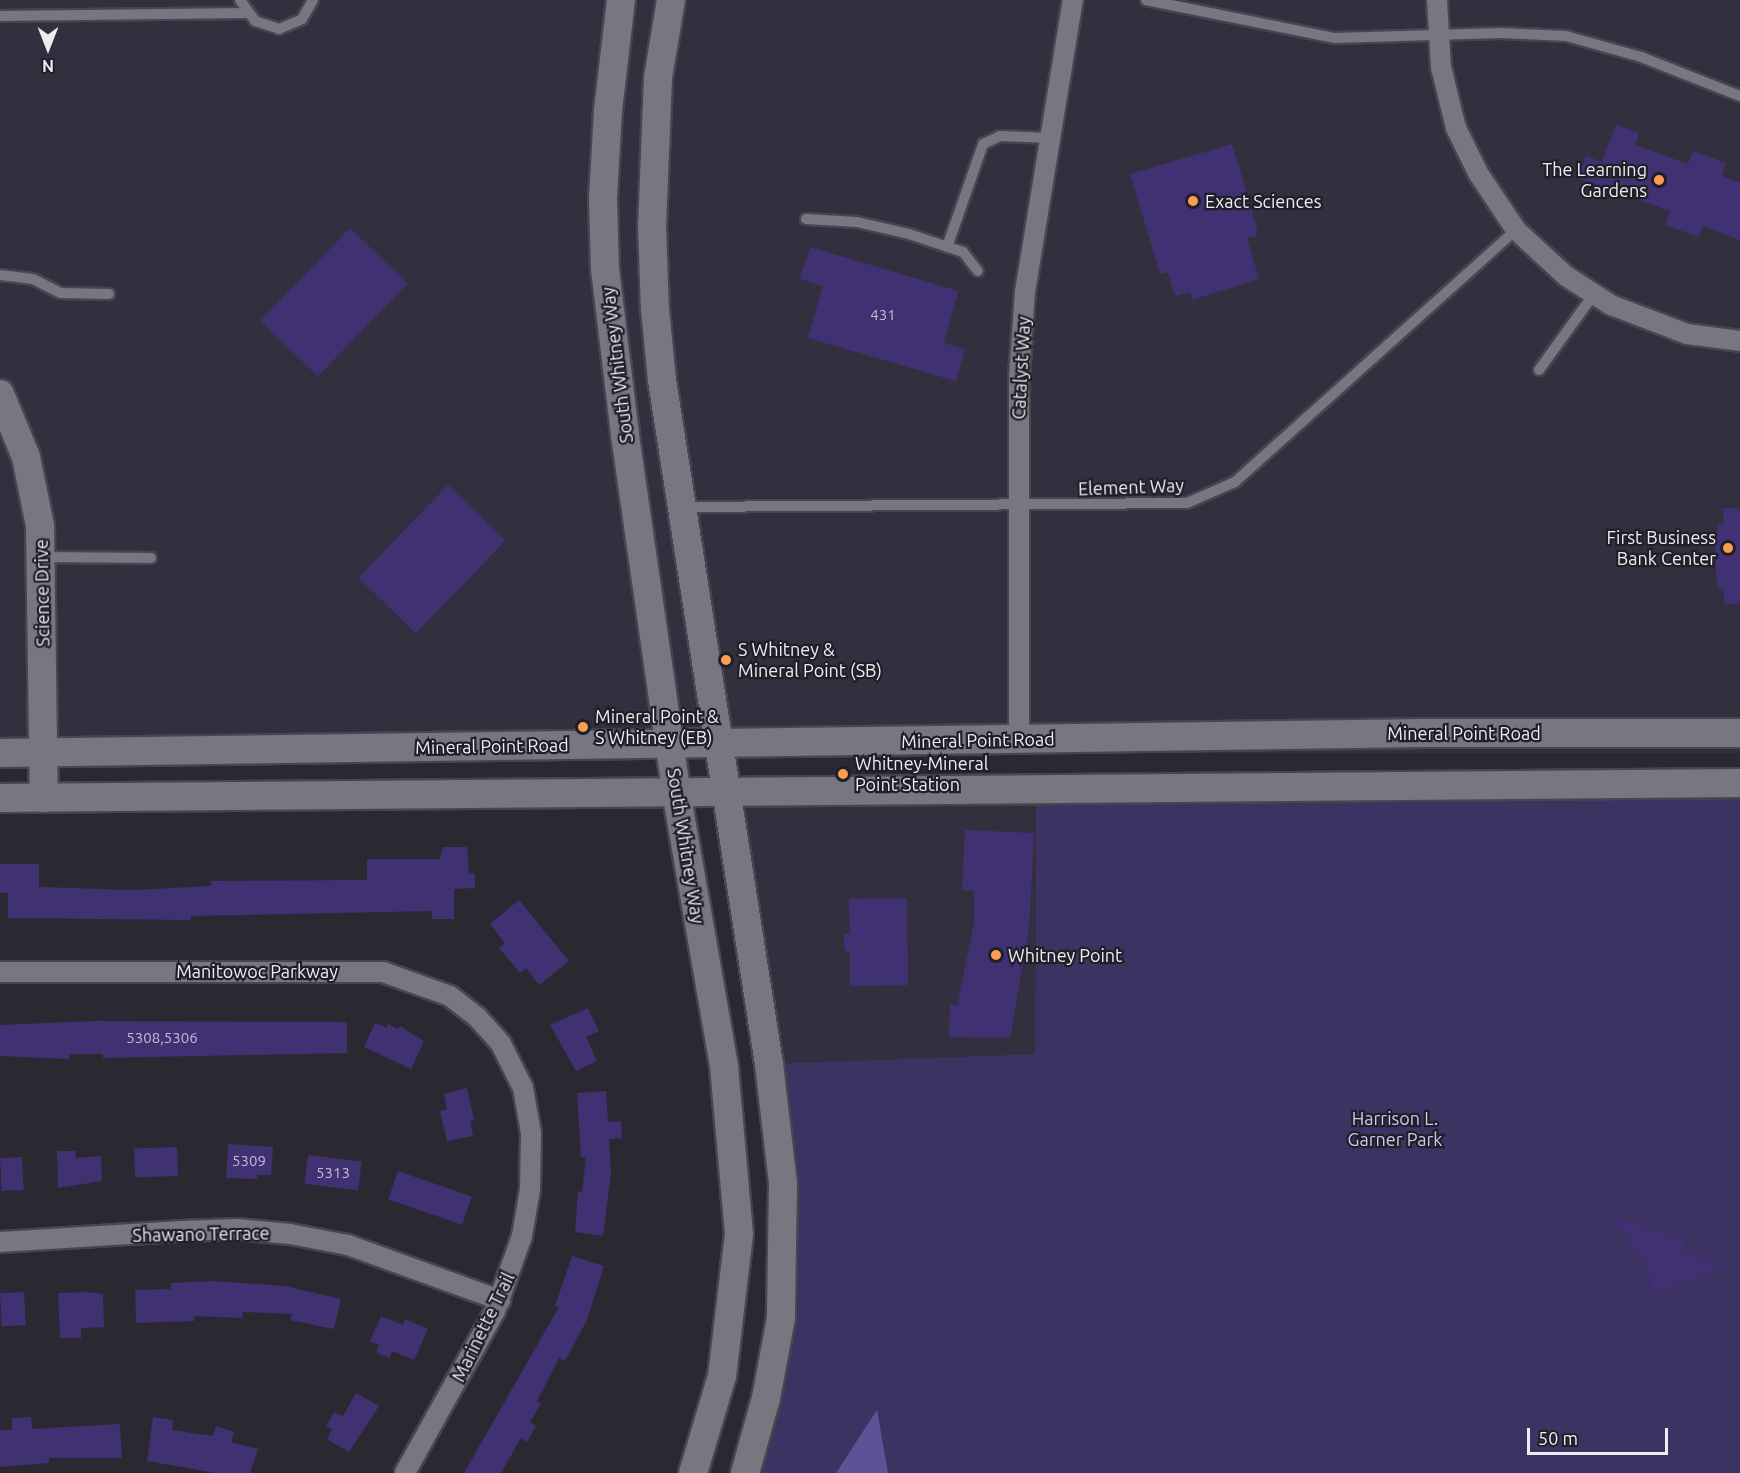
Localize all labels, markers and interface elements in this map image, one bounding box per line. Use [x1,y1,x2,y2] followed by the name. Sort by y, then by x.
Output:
[18,18,78,78] north arrow
[42,57,54,75] text: N
[1542,159,1647,201] place label: The Learning Gardens
[1652,173,1666,187] marker: The Learning Gardens
[1205,190,1322,212] place label: Exact Sciences
[1186,194,1200,208] marker: Exact Sciences
[597,286,637,444] street label: South Whitney Way
[870,306,896,324] house number: 431
[1008,316,1034,420] street label: Catalyst Way
[1078,474,1184,500] street label: Element Way
[1607,527,1716,570] place label: First Business Bank Center
[30,539,54,647] street label: Science Drive
[1721,541,1735,555] marker: First Business Bank Center
[738,639,882,682] place label: S Whitney & Mineral Point (SB)
[719,653,733,667] marker: S Whitney & Mineral Point (SB)
[595,706,719,748] place label: Mineral Point & S Whitney (EB)
[576,720,590,734] marker: Mineral Point & S Whitney (EB)
[1387,722,1541,744] street label: Mineral Point Road
[901,728,1055,752] street label: Mineral Point Road
[415,734,569,758] street label: Mineral Point Road
[855,753,988,795] place label: Whitney-Mineral Point Station
[663,767,709,925] street label: South Whitney Way
[836,767,850,781] marker: Whitney-Mineral Point Station
[1008,944,1122,966] place label: Whitney Point
[989,948,1003,962] marker: Whitney Point
[176,960,338,982] street label: Manitowoc Parkway
[126,1029,198,1047] house number: 5308,5306
[1348,1108,1442,1150] park label: Harrison L. Garner Park
[232,1152,266,1170] house number: 5309
[316,1164,350,1182] house number: 5313
[132,1222,270,1246] street label: Shawano Terrace
[447,1269,519,1385] street label: Marinette Trail
[1530,1416,1671,1454] scale bar
[1538,1428,1578,1448] text: 50 m

